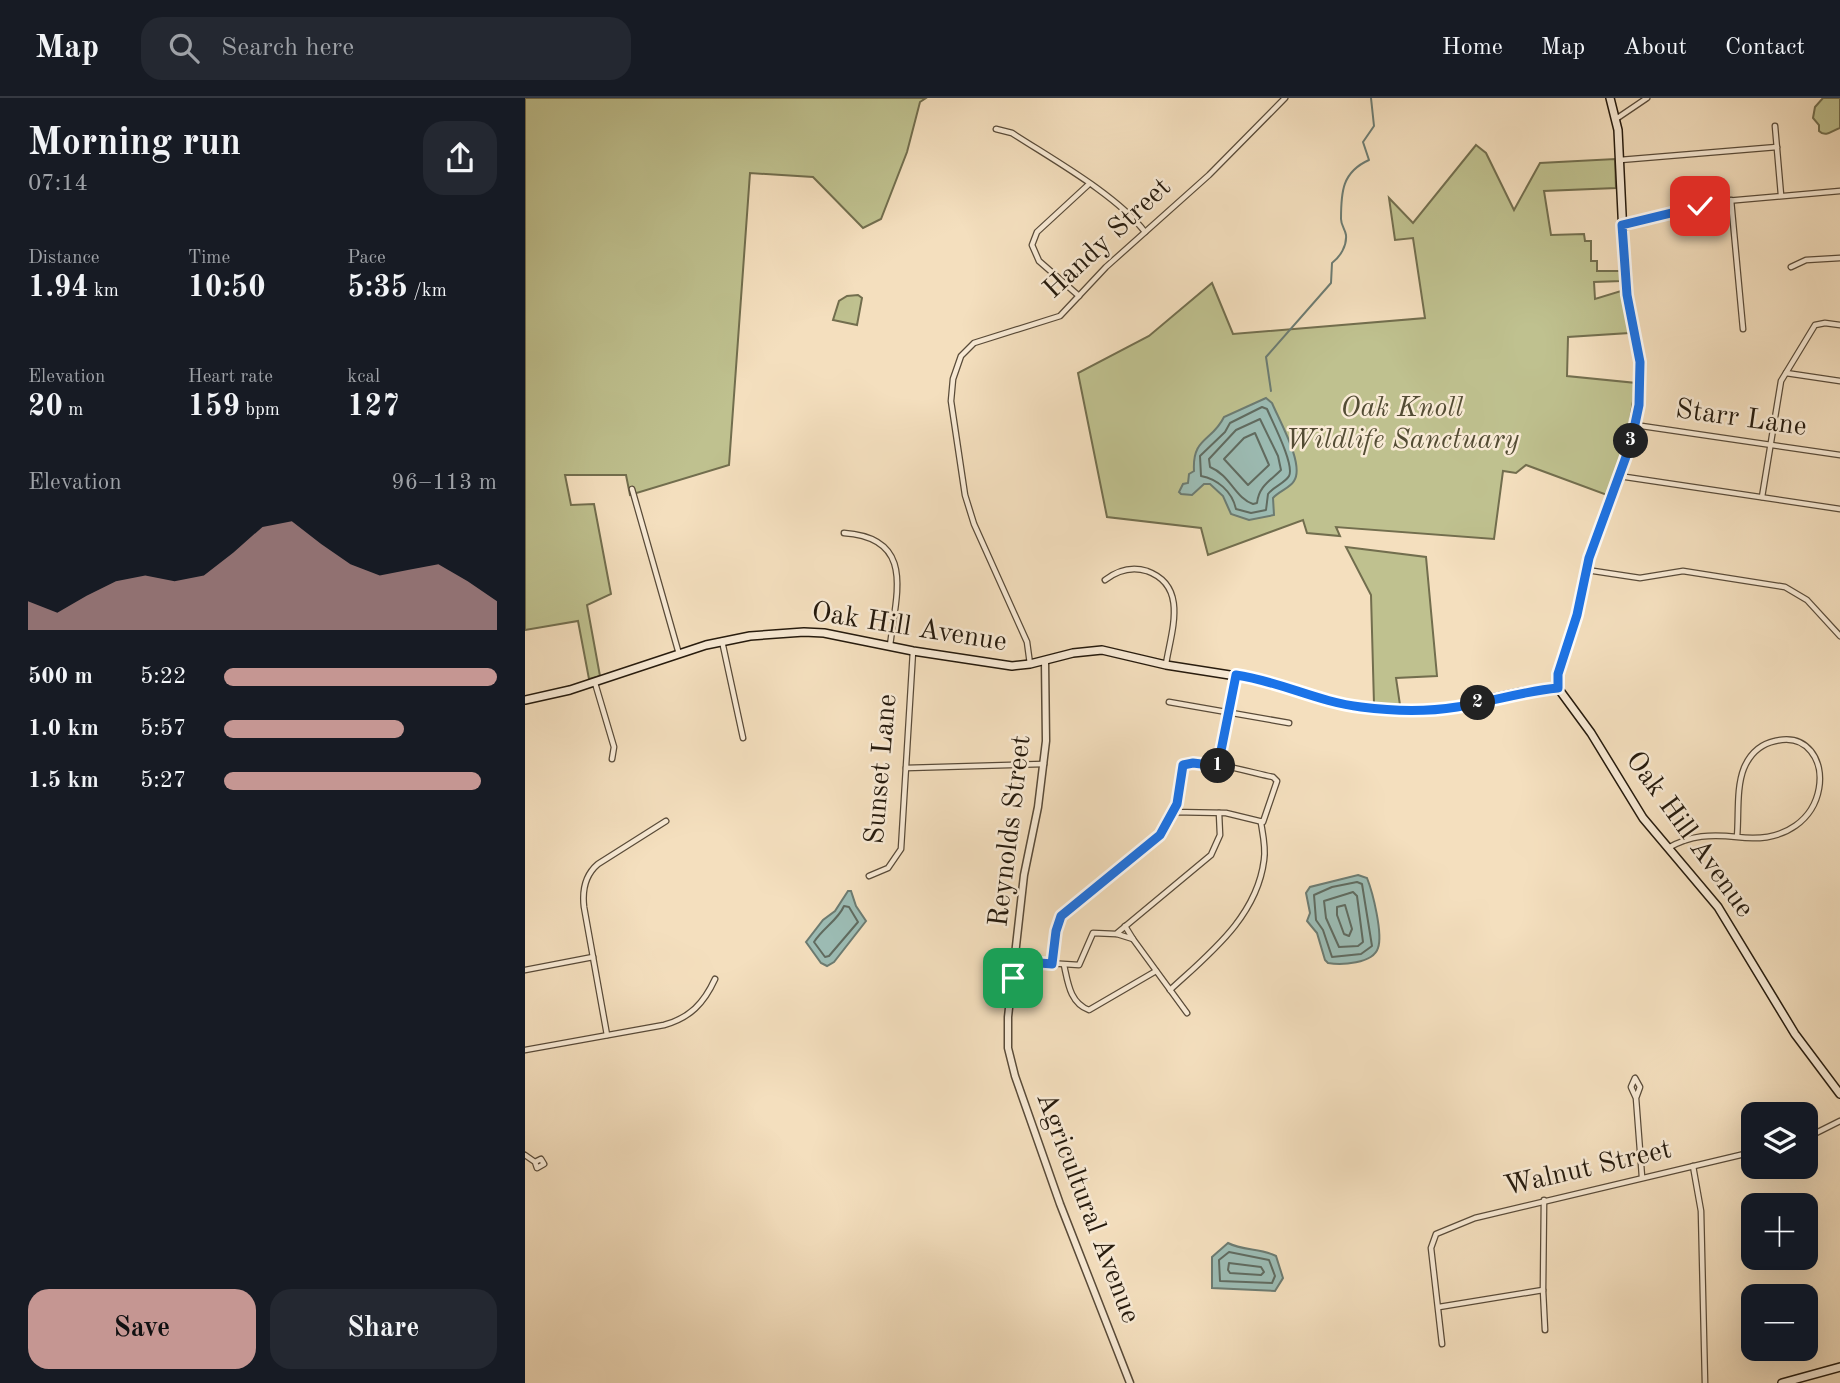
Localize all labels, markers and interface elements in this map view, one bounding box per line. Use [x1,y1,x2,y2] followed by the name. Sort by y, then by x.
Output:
[141,17,631,80] search box
[165,29,203,67] icon: search
[35,32,99,65] text: Map
[221,35,354,61] text: Search here
[1442,36,1503,60] text: Home
[1541,36,1585,60] text: Map
[1623,36,1687,60] text: About
[1725,36,1805,60] text: Contact
[423,121,497,195] button: share
[28,125,241,163] text: Morning run
[28,172,88,195] text: 07:14
[1039,173,1177,305] street label: Handy Street
[1670,176,1730,236] pin
[1681,187,1719,225] icon: check
[28,249,100,268] text: Distance
[188,249,230,268] text: Time
[347,249,386,268] text: Pace
[28,273,89,303] text: 1.94
[188,273,266,303] text: 10:50
[347,273,408,303] text: 5:35
[89,282,119,301] text: km
[408,282,447,301] text: /km
[28,368,105,387] text: Elevation
[188,368,273,387] text: Heart rate
[347,368,380,387] text: kcal
[28,392,63,422] text: 20
[188,392,240,422] text: 159
[347,392,400,422] text: 127
[1285,395,1520,455] park label: Oak Knoll Wildlife Sanctuary
[1674,396,1808,442] street label: Starr Lane
[63,401,83,420] text: m
[240,401,280,420] text: bpm
[1613,424,1649,458] pin: 3
[1625,431,1636,450] text: 3
[28,471,122,494] text: Elevation
[391,471,497,494] text: 96–113 m
[809,599,1009,657] street label: Oak Hill Avenue
[28,665,93,688] text: 500 m
[140,665,186,688] text: 5:22
[1461,686,1495,720] pin: 2
[861,693,903,845] street label: Sunset Lane
[1472,693,1483,712] text: 2
[28,717,99,740] text: 1.0 km
[140,717,186,740] text: 5:57
[985,733,1037,929] street label: Reynolds Street
[1620,747,1758,923] street label: Oak Hill Avenue
[1201,748,1235,784] pin: 1
[1212,756,1223,775] text: 1
[28,769,99,792] text: 1.5 km
[140,769,186,792] text: 5:27
[983,948,1043,1008] pin
[994,959,1032,997] icon: arrive
[1030,1089,1144,1327] street label: Agricultural Avenue
[1741,1102,1818,1361] map controls
[1741,1102,1818,1179] button: layers
[1502,1136,1674,1202] street label: Walnut Street
[1741,1193,1818,1270] button: +
[1741,1284,1818,1361] button: −
[28,1289,256,1369] button: Save
[270,1289,497,1369] button: Share

